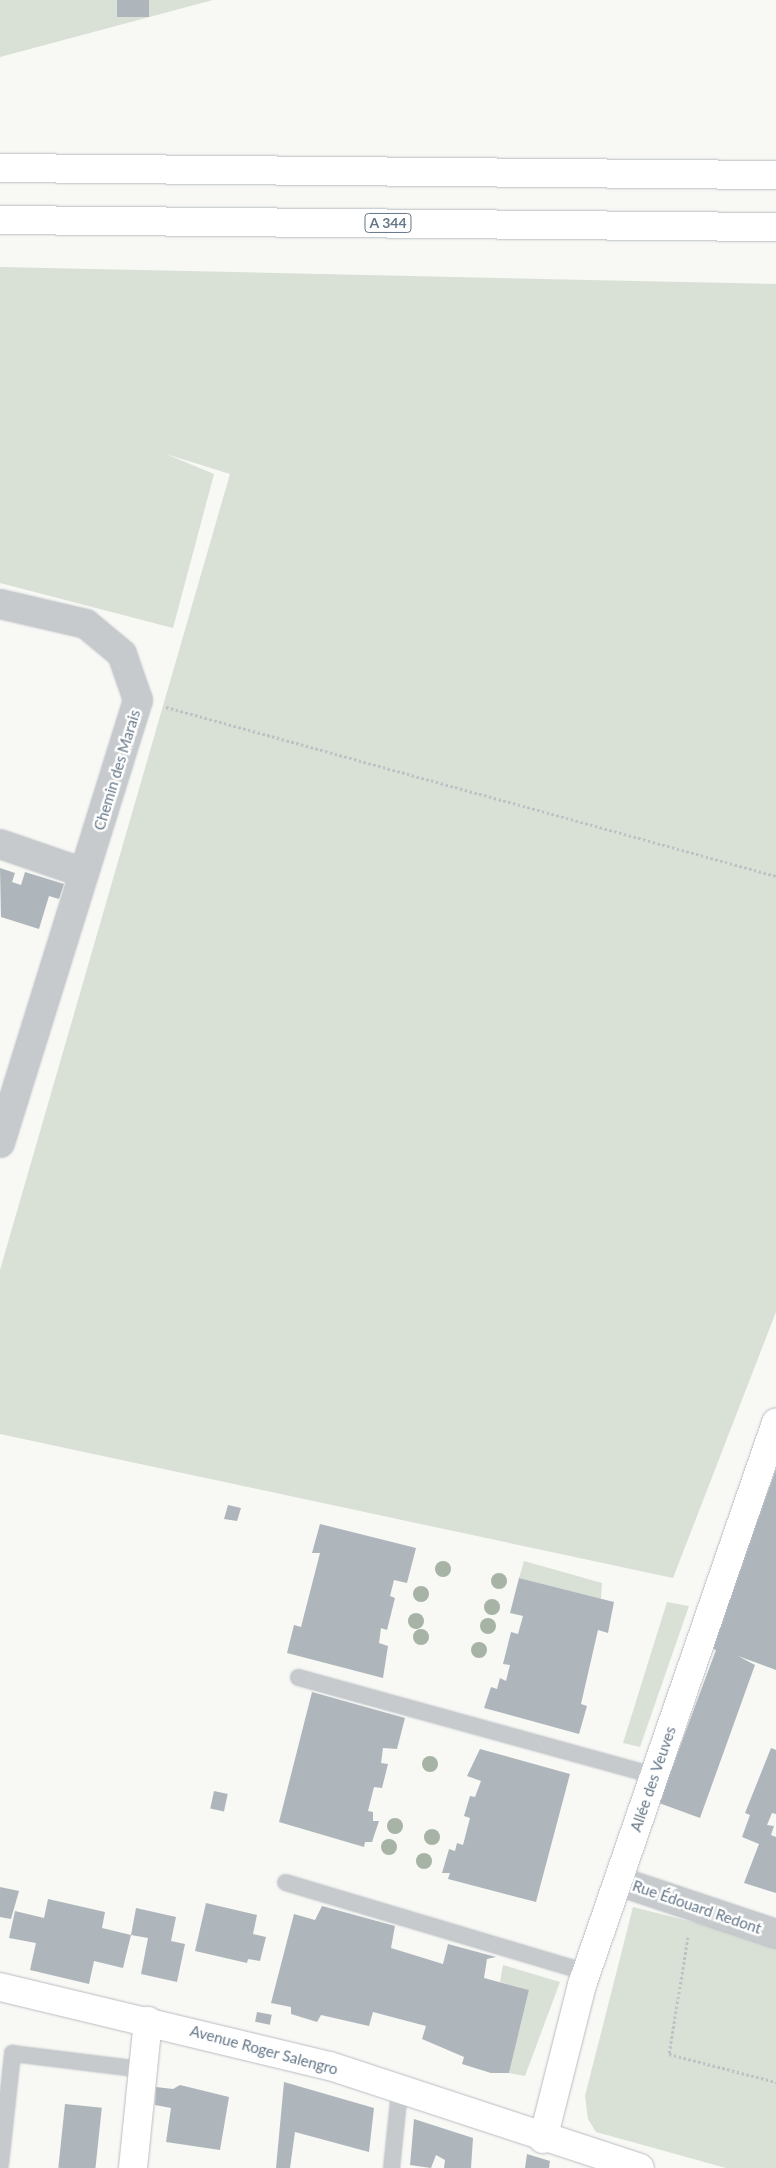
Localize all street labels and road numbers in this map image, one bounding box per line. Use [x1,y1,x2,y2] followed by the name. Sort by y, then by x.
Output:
[364,212,412,234] road number: A 344
[90,708,144,832] street label: Chemin des Marais
[626,1724,680,1834] street label: Allée des Veuves
[630,1877,764,1937] street label: Rue Édouard Redont
[188,2022,340,2078] street label: Avenue Roger Salengro

